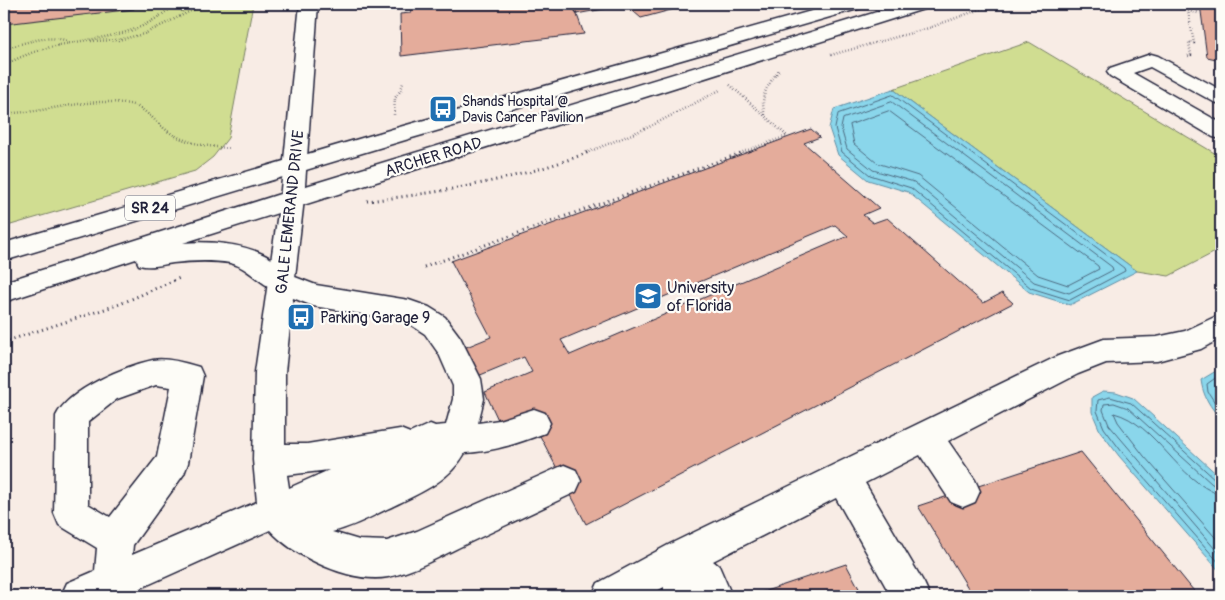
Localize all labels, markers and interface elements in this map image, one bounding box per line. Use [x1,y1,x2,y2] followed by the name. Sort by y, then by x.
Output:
[462,93,584,126] place label: Shands Hospital @ Davis Cancer Pavilion
[428,94,458,124] bus stop icon: Shands Hospital @ Davis Cancer Pavilion
[271,129,309,295] street label: GALE LEMERAND DRIVE
[382,133,484,181] street label: ARCHER ROAD
[125,196,175,220] road number: SR 24
[667,278,734,316] place label: University of Florida
[633,281,663,311] school or university icon: University of Florida
[286,302,316,332] bus stop icon: Parking Garage 9
[320,308,430,328] place label: Parking Garage 9

